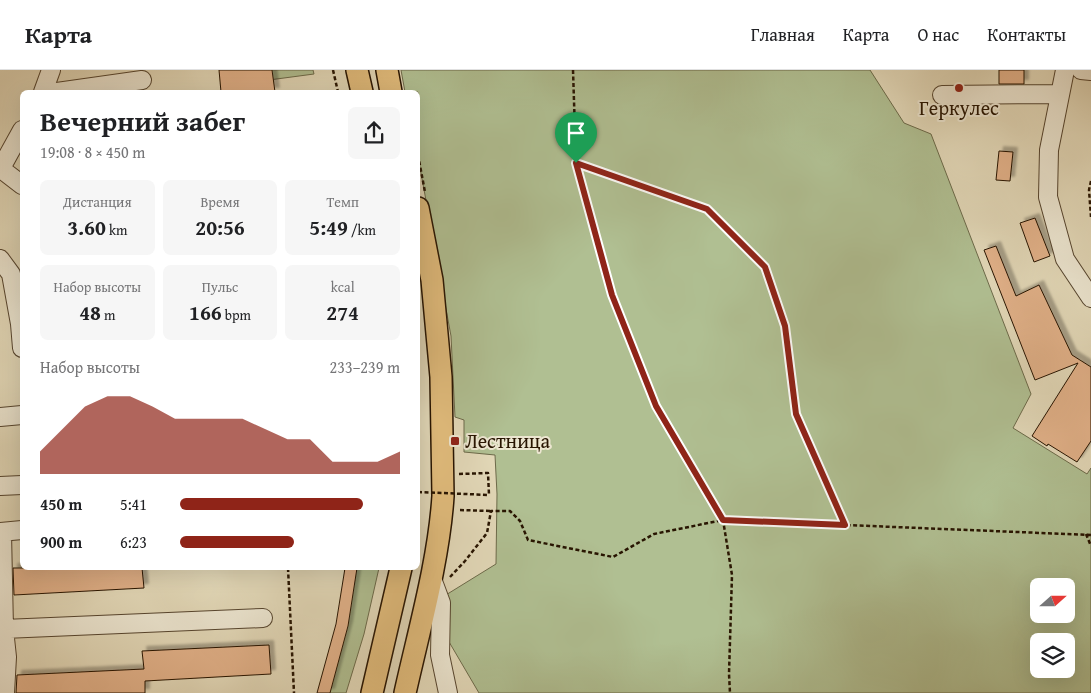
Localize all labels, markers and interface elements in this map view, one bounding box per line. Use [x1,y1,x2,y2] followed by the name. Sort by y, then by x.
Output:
[25,17,92,52] text: Карта
[751,21,815,48] text: Главная
[843,21,889,48] text: Карта
[917,21,959,48] text: О нас
[987,21,1066,48] text: Контакты
[953,82,965,94] marker: Геркулес
[919,93,999,122] place label: Геркулес
[40,100,245,141] text: Вечерний забег
[348,107,400,159] button: share
[555,112,597,163] pin
[562,119,590,147] icon: arrive
[40,140,145,164] text: 19:08 · 8 × 450 m
[63,192,132,212] text: Дистанция
[200,192,240,212] text: Время
[326,192,359,212] text: Темп
[67,212,106,243] text: 3.60
[195,212,245,243] text: 20:56
[309,212,348,243] text: 5:49
[106,220,127,240] text: km
[348,220,376,240] text: /km
[54,277,141,297] text: Набор высоты
[202,277,238,297] text: Пульс
[331,277,355,297] text: kcal
[79,297,101,328] text: 48
[189,297,222,328] text: 166
[326,297,359,328] text: 274
[101,305,115,325] text: m
[222,305,251,325] text: bpm
[40,355,140,379] text: Набор высоты
[330,355,400,379] text: 233–239 m
[465,426,550,455] place label: Лестница
[449,435,461,447] marker: Лестница
[40,492,82,516] text: 450 m
[120,492,147,516] text: 5:41
[40,530,82,554] text: 900 m
[120,530,147,554] text: 6:23
[1030,578,1075,622] north arrow
[1030,578,1075,678] map controls
[1030,633,1075,678] button: layers

